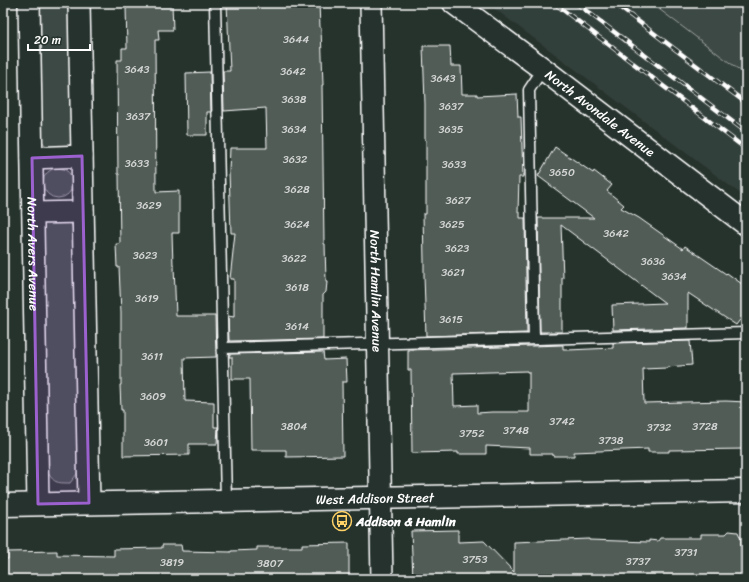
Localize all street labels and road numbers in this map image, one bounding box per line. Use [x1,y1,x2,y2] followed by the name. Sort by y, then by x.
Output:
[540,63,660,162] street label: North Avondale Avenue
[21,197,46,312] street label: North Avers Avenue
[364,230,389,352] street label: North Hamlin Avenue
[316,485,435,511] street label: West Addison Street

